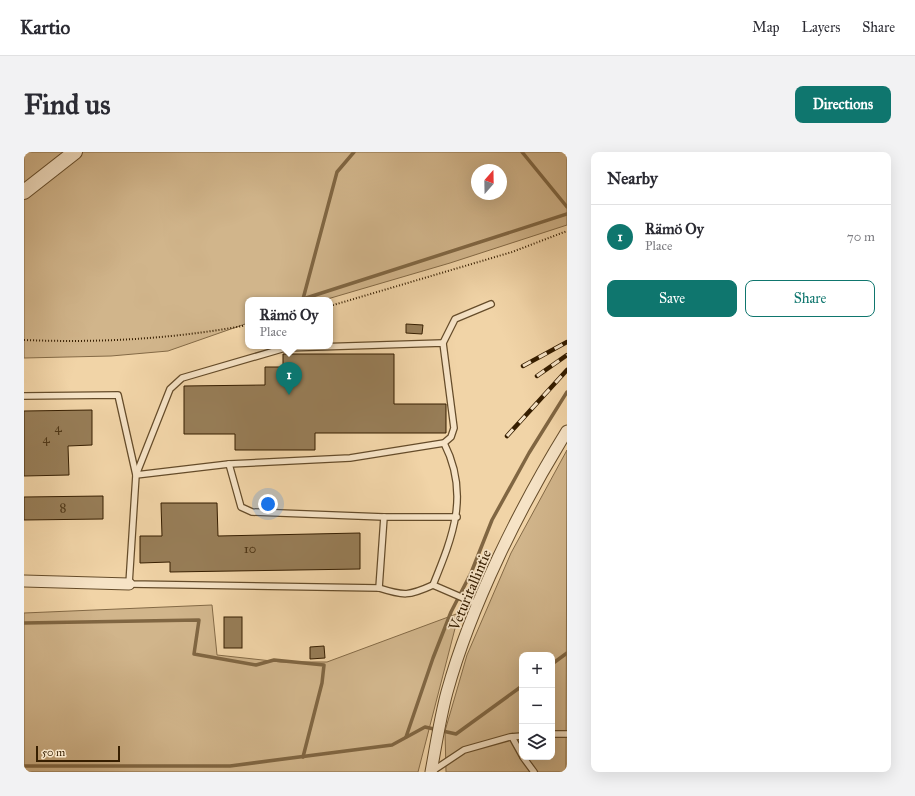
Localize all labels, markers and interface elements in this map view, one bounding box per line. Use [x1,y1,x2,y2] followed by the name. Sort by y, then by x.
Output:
[20,16,70,39] text: Kartio
[752,19,780,36] text: Map
[802,19,840,36] text: Layers
[862,19,895,36] text: Share
[795,86,891,123] button: Directions
[24,87,110,122] text: Find us
[471,164,507,200] north arrow
[607,168,658,189] text: Nearby
[645,220,704,238] text: Rämö Oy
[617,229,623,245] text: 1
[847,229,875,245] text: 70 m
[645,238,672,254] text: Place
[607,280,737,317] button: Save
[745,280,875,317] button: Share
[245,297,333,349] popup
[260,306,318,324] text: Rämö Oy
[260,324,287,340] text: Place
[276,362,302,395] pin: 1
[54,420,62,436] house number: 4
[42,431,50,447] house number: 4
[258,494,278,514] your location
[60,500,67,516] house number: 8
[244,541,256,557] house number: 10
[444,547,495,634] street label: Veturitallintie
[519,652,555,760] map controls
[519,652,555,688] button: +
[519,688,555,724] button: −
[519,724,555,760] button: layers
[36,744,120,763] scale bar
[42,746,65,759] text: 50 m

